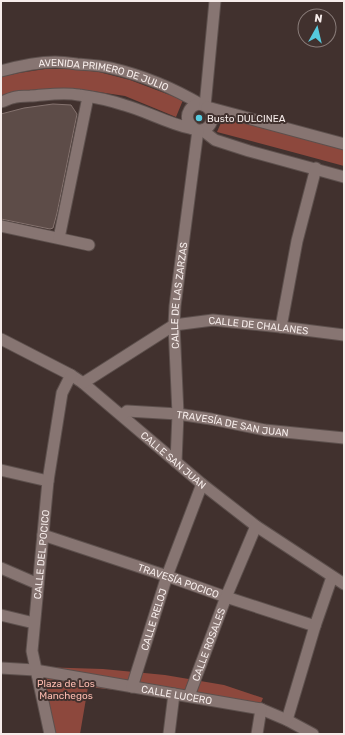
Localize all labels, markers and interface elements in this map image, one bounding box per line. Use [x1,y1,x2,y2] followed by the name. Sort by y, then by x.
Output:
[297,8,337,48] north arrow
[313,12,323,26] text: N
[38,57,170,94] street label: AVENIDA PRIMERO DE JULIO
[194,113,204,123] marker: Busto DULCINEA
[207,113,286,125] place label: Busto DULCINEA
[169,241,190,349] street label: CALLE DE LAS ZARZAS
[208,315,309,337] street label: CALLE DE CHALANES
[176,409,289,439] street label: TRAVESÍA DE SAN JUAN
[138,430,208,492] street label: CALLE SAN JUAN
[32,509,52,600] street label: CALLE DEL POCICO
[136,562,221,601] street label: TRAVESÍA POCICO
[139,587,170,652] street label: CALLE RELOJ
[190,607,228,683] street label: CALLE ROSALES
[37,678,95,702] park label: Plaza de Los Manchegos
[140,683,213,708] street label: CALLE LUCERO

